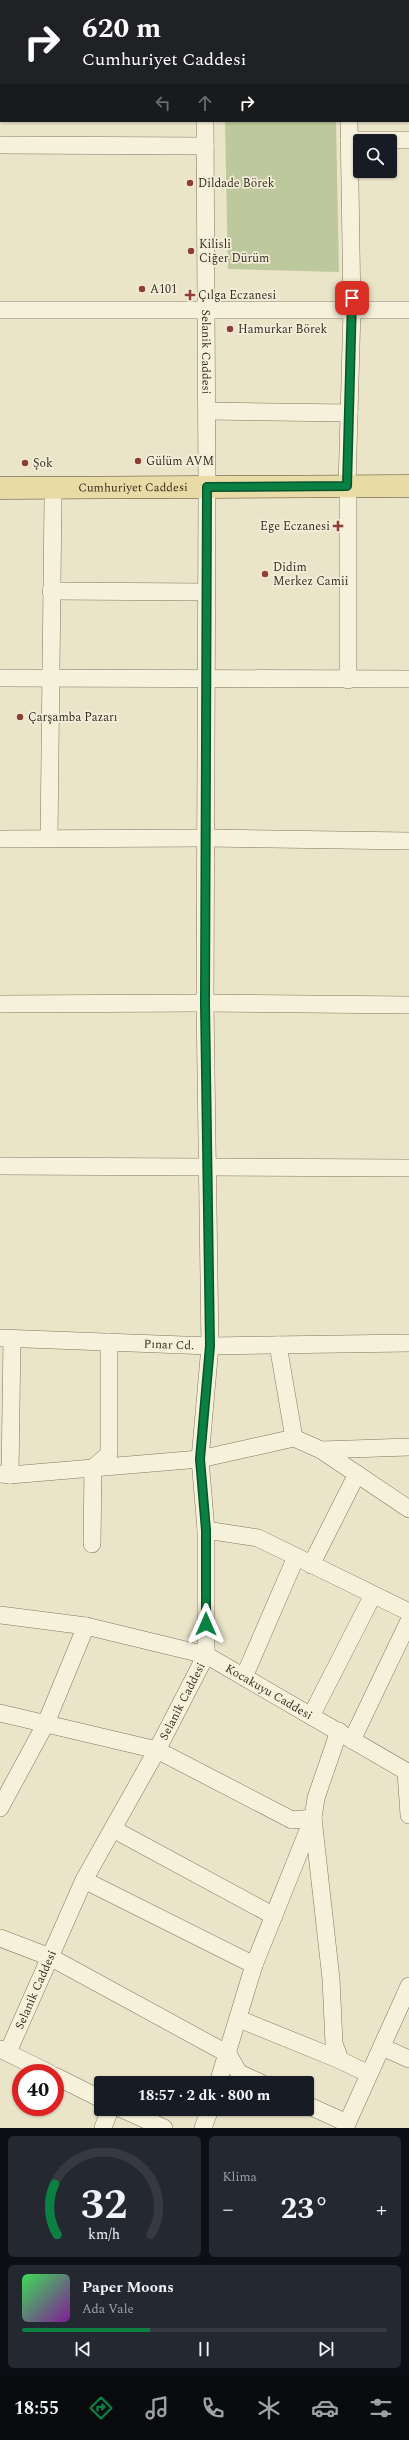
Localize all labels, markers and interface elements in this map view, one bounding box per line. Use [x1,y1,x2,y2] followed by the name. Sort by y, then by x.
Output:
[82,7,161,50] text: 620 m
[16,16,68,68] icon: right
[82,46,246,73] text: Cumhuriyet Caddesi
[152,92,174,114] icon: left
[194,92,216,114] icon: ahead
[236,92,258,114] icon: right
[353,134,397,178] map controls
[353,134,397,178] button: search
[198,174,275,193] place label: Dildade Börek
[185,178,195,188] marker: Dildade Börek
[199,235,269,268] place label: Kilisli Ciğer Dürüm
[186,246,196,256] marker: Kilisli Ciğer Dürüm
[150,280,177,299] place label: A101
[335,281,369,315] pin
[137,284,147,294] marker: A101
[198,286,276,305] place label: Çılga Eczanesi
[341,287,363,309] icon: arrive
[185,290,195,300] marker: Çılga Eczanesi
[197,309,216,395] street label: Selanik Caddesi
[238,320,328,339] place label: Hamurkar Börek
[225,324,235,334] marker: Hamurkar Börek
[146,452,214,471] place label: Gülüm AVM
[33,454,53,473] place label: Şok
[133,456,143,466] marker: Gülüm AVM
[20,458,30,468] marker: Şok
[78,478,188,497] street label: Cumhuriyet Caddesi
[260,517,330,536] place label: Ege Eczanesi
[333,521,343,531] marker: Ege Eczanesi
[273,558,349,591] place label: Didim Merkez Camii
[260,569,270,579] marker: Didim Merkez Camii
[28,708,118,727] place label: Çarşamba Pazarı
[15,712,25,722] marker: Çarşamba Pazarı
[143,1334,194,1355] street label: Pınar Cd.
[185,1603,227,1645] position arrow
[154,1659,210,1743] street label: Selanik Caddesi
[222,1659,316,1725] street label: Kocakuyu Caddesi
[10,1947,61,2033] street label: Selanik Caddesi
[12,2064,64,2116] speed limit sign: 40
[138,2084,270,2107] text: 18:57 · 2 dk · 800 m
[223,2167,257,2187] text: Klima
[81,2173,128,2236] text: 32
[280,2186,329,2232] text: 23°
[223,2193,234,2226] text: −
[376,2193,387,2226] text: +
[88,2223,120,2245] text: km/h
[82,2276,174,2299] text: Paper Moons
[82,2299,134,2319] text: Ada Vale
[72,2338,94,2360] icon: previous
[193,2338,215,2360] icon: pause
[315,2338,337,2360] icon: next
[87,2394,115,2422] icon: directions
[143,2394,171,2422] icon: music
[199,2394,227,2422] icon: phone
[255,2394,283,2422] icon: climate
[311,2394,339,2422] icon: car
[367,2394,395,2422] icon: filters
[14,2395,59,2422] text: 18:55

